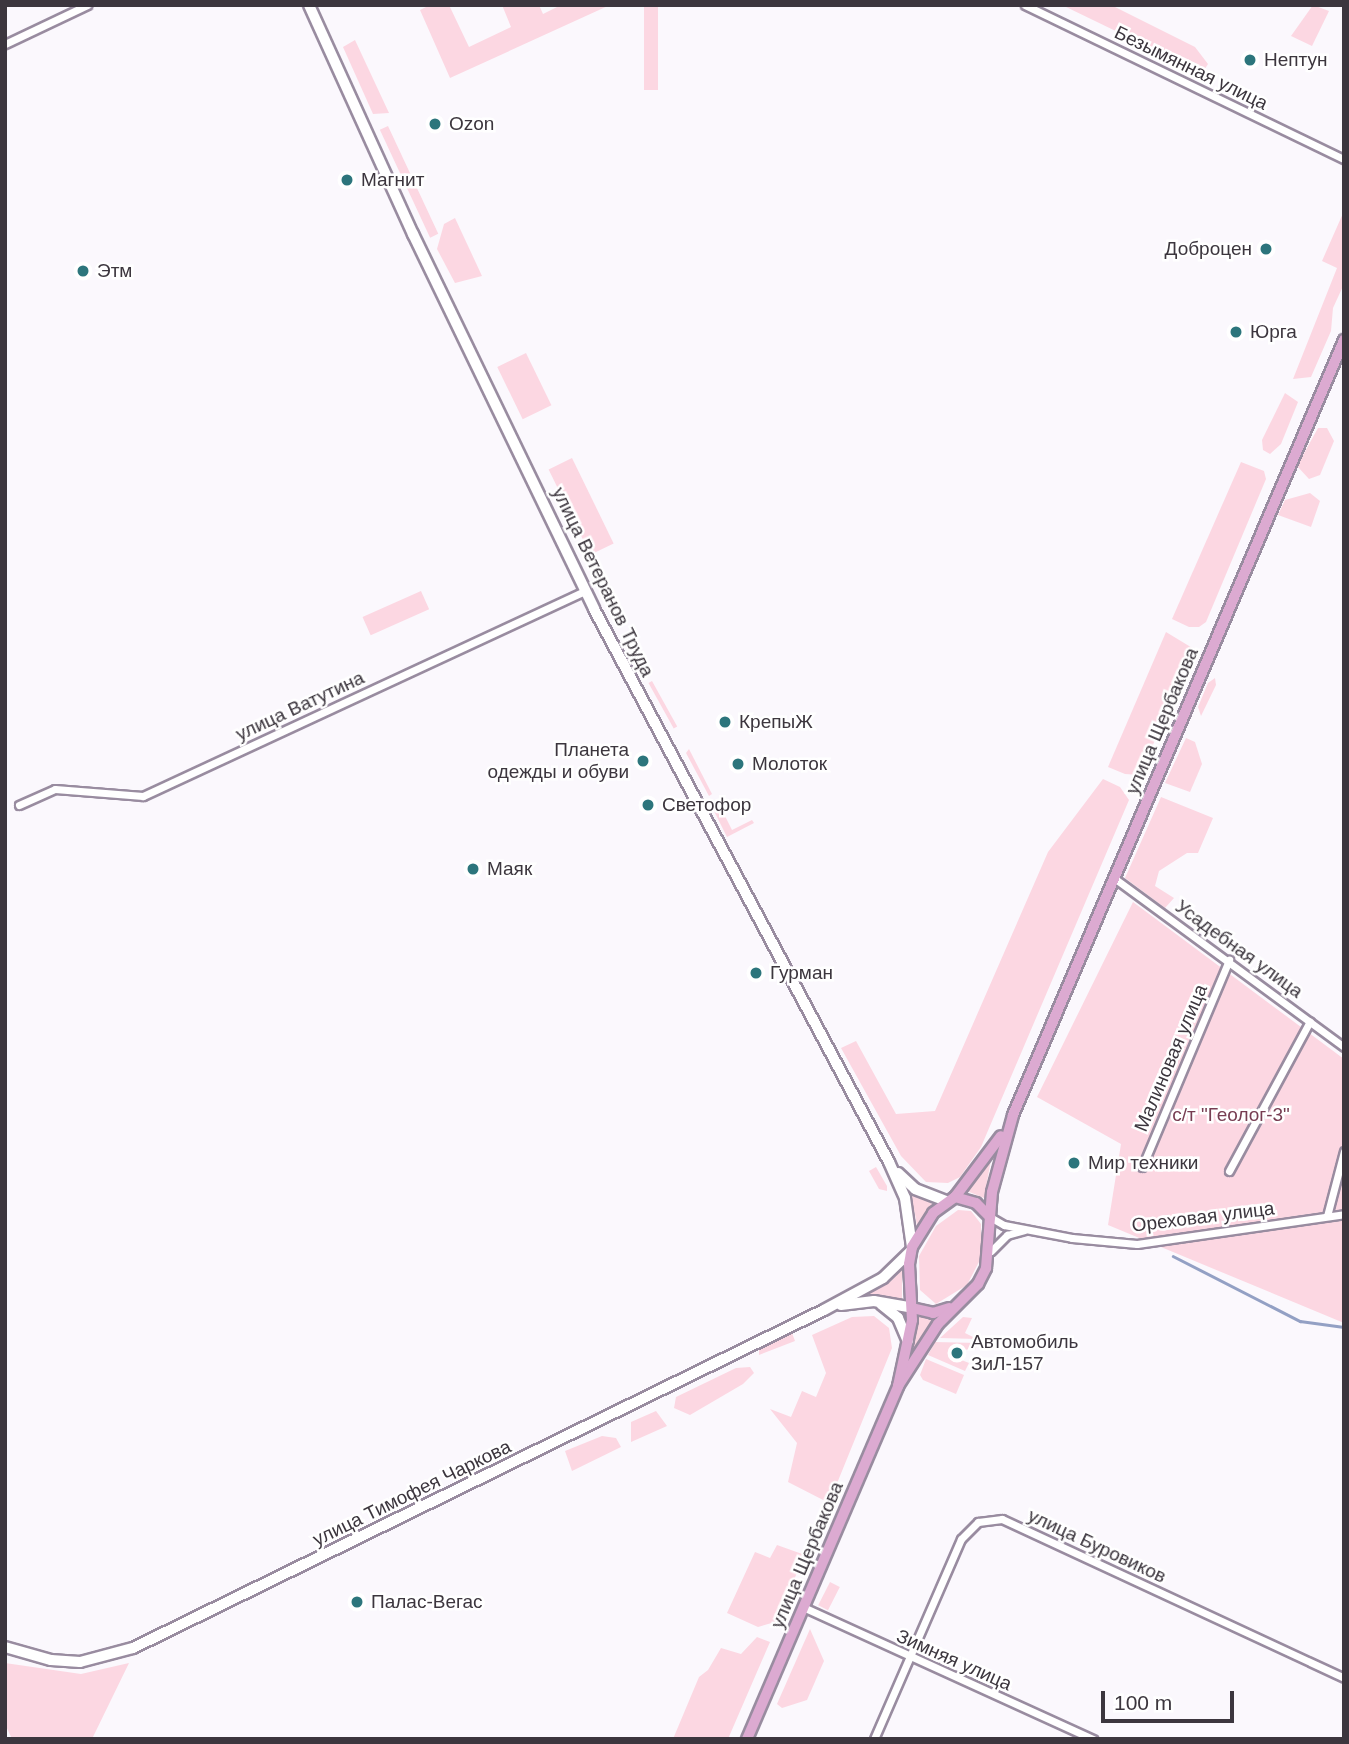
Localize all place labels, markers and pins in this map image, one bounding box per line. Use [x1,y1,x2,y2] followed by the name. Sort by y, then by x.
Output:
[1264,49,1327,71] place label: Нептун
[1242,52,1258,68] marker: Нептун
[449,113,494,135] place label: Ozon
[427,116,443,132] marker: Ozon
[361,169,424,191] place label: Магнит
[339,172,355,188] marker: Магнит
[1165,238,1252,260] place label: Доброцен
[1258,241,1274,257] marker: Доброцен
[97,260,132,282] place label: Этм
[75,263,91,279] marker: Этм
[1250,321,1297,343] place label: Юрга
[1228,324,1244,340] marker: Юрга
[739,711,813,733] place label: КрепыЖ
[717,714,733,730] marker: КрепыЖ
[488,739,629,783] place label: Планета одежды и обуви
[635,753,651,769] marker: Планета одежды и обуви
[752,753,827,775] place label: Молоток
[730,756,746,772] marker: Молоток
[662,794,751,816] place label: Светофор
[640,797,656,813] marker: Светофор
[487,858,532,880] place label: Маяк
[465,861,481,877] marker: Маяк
[770,962,833,984] place label: Гурман
[748,965,764,981] marker: Гурман
[1088,1152,1198,1174] place label: Мир техники
[1066,1155,1082,1171] marker: Мир техники
[971,1331,1079,1375] place label: Автомобиль ЗиЛ-157
[949,1345,965,1361] marker: Автомобиль ЗиЛ-157
[371,1591,483,1613] place label: Палас-Вегас
[349,1594,365,1610] marker: Палас-Вегас

